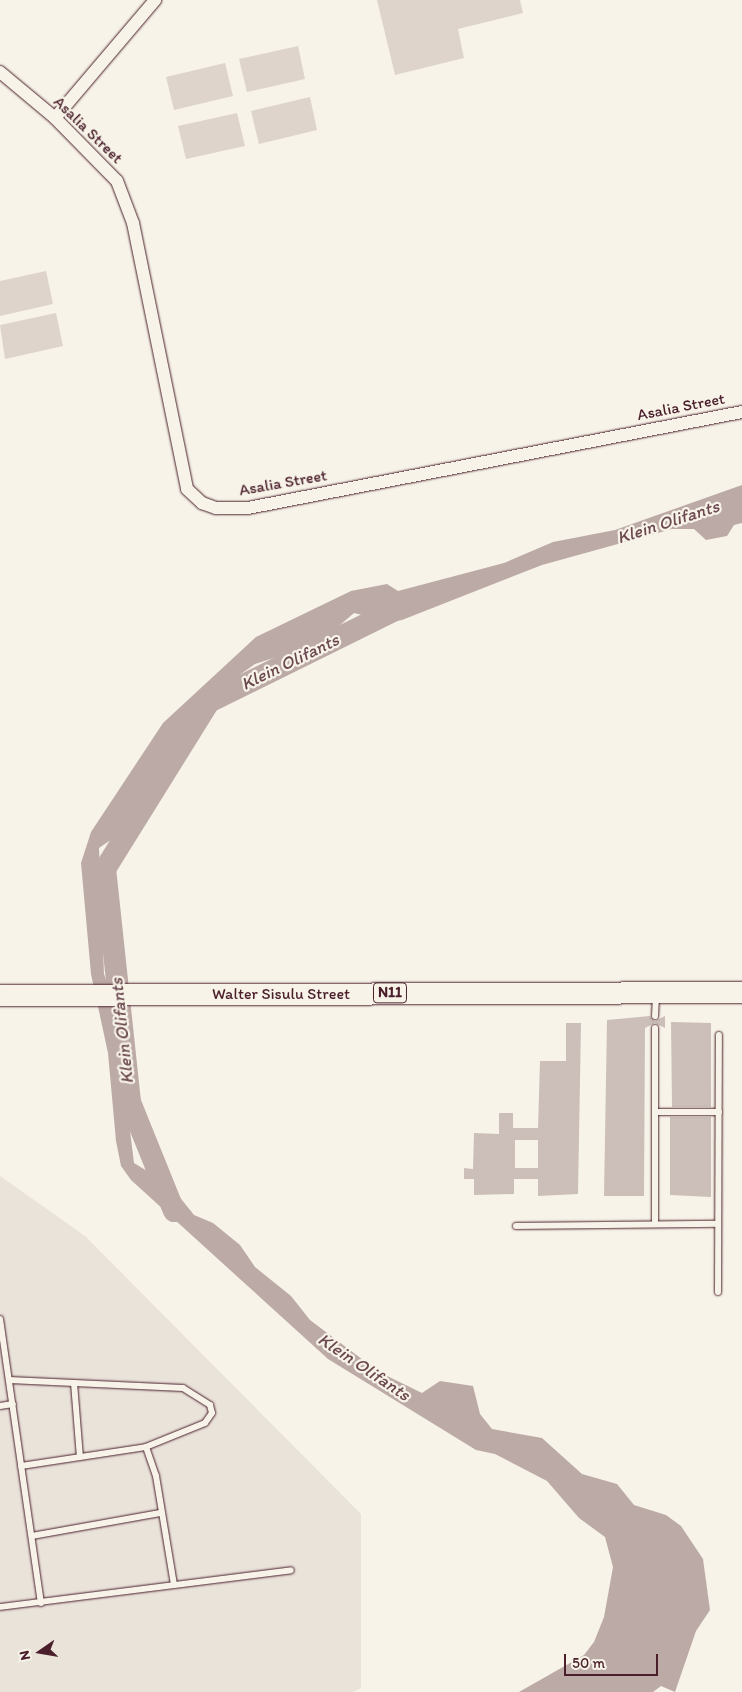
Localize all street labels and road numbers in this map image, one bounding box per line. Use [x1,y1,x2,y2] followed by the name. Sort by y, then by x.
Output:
[49,92,127,168] street label: Asalia Street
[636,389,726,425] street label: Asalia Street
[238,466,328,500] street label: Asalia Street
[372,980,408,1006] road number: N11
[212,984,350,1004] street label: Walter Sisulu Street

